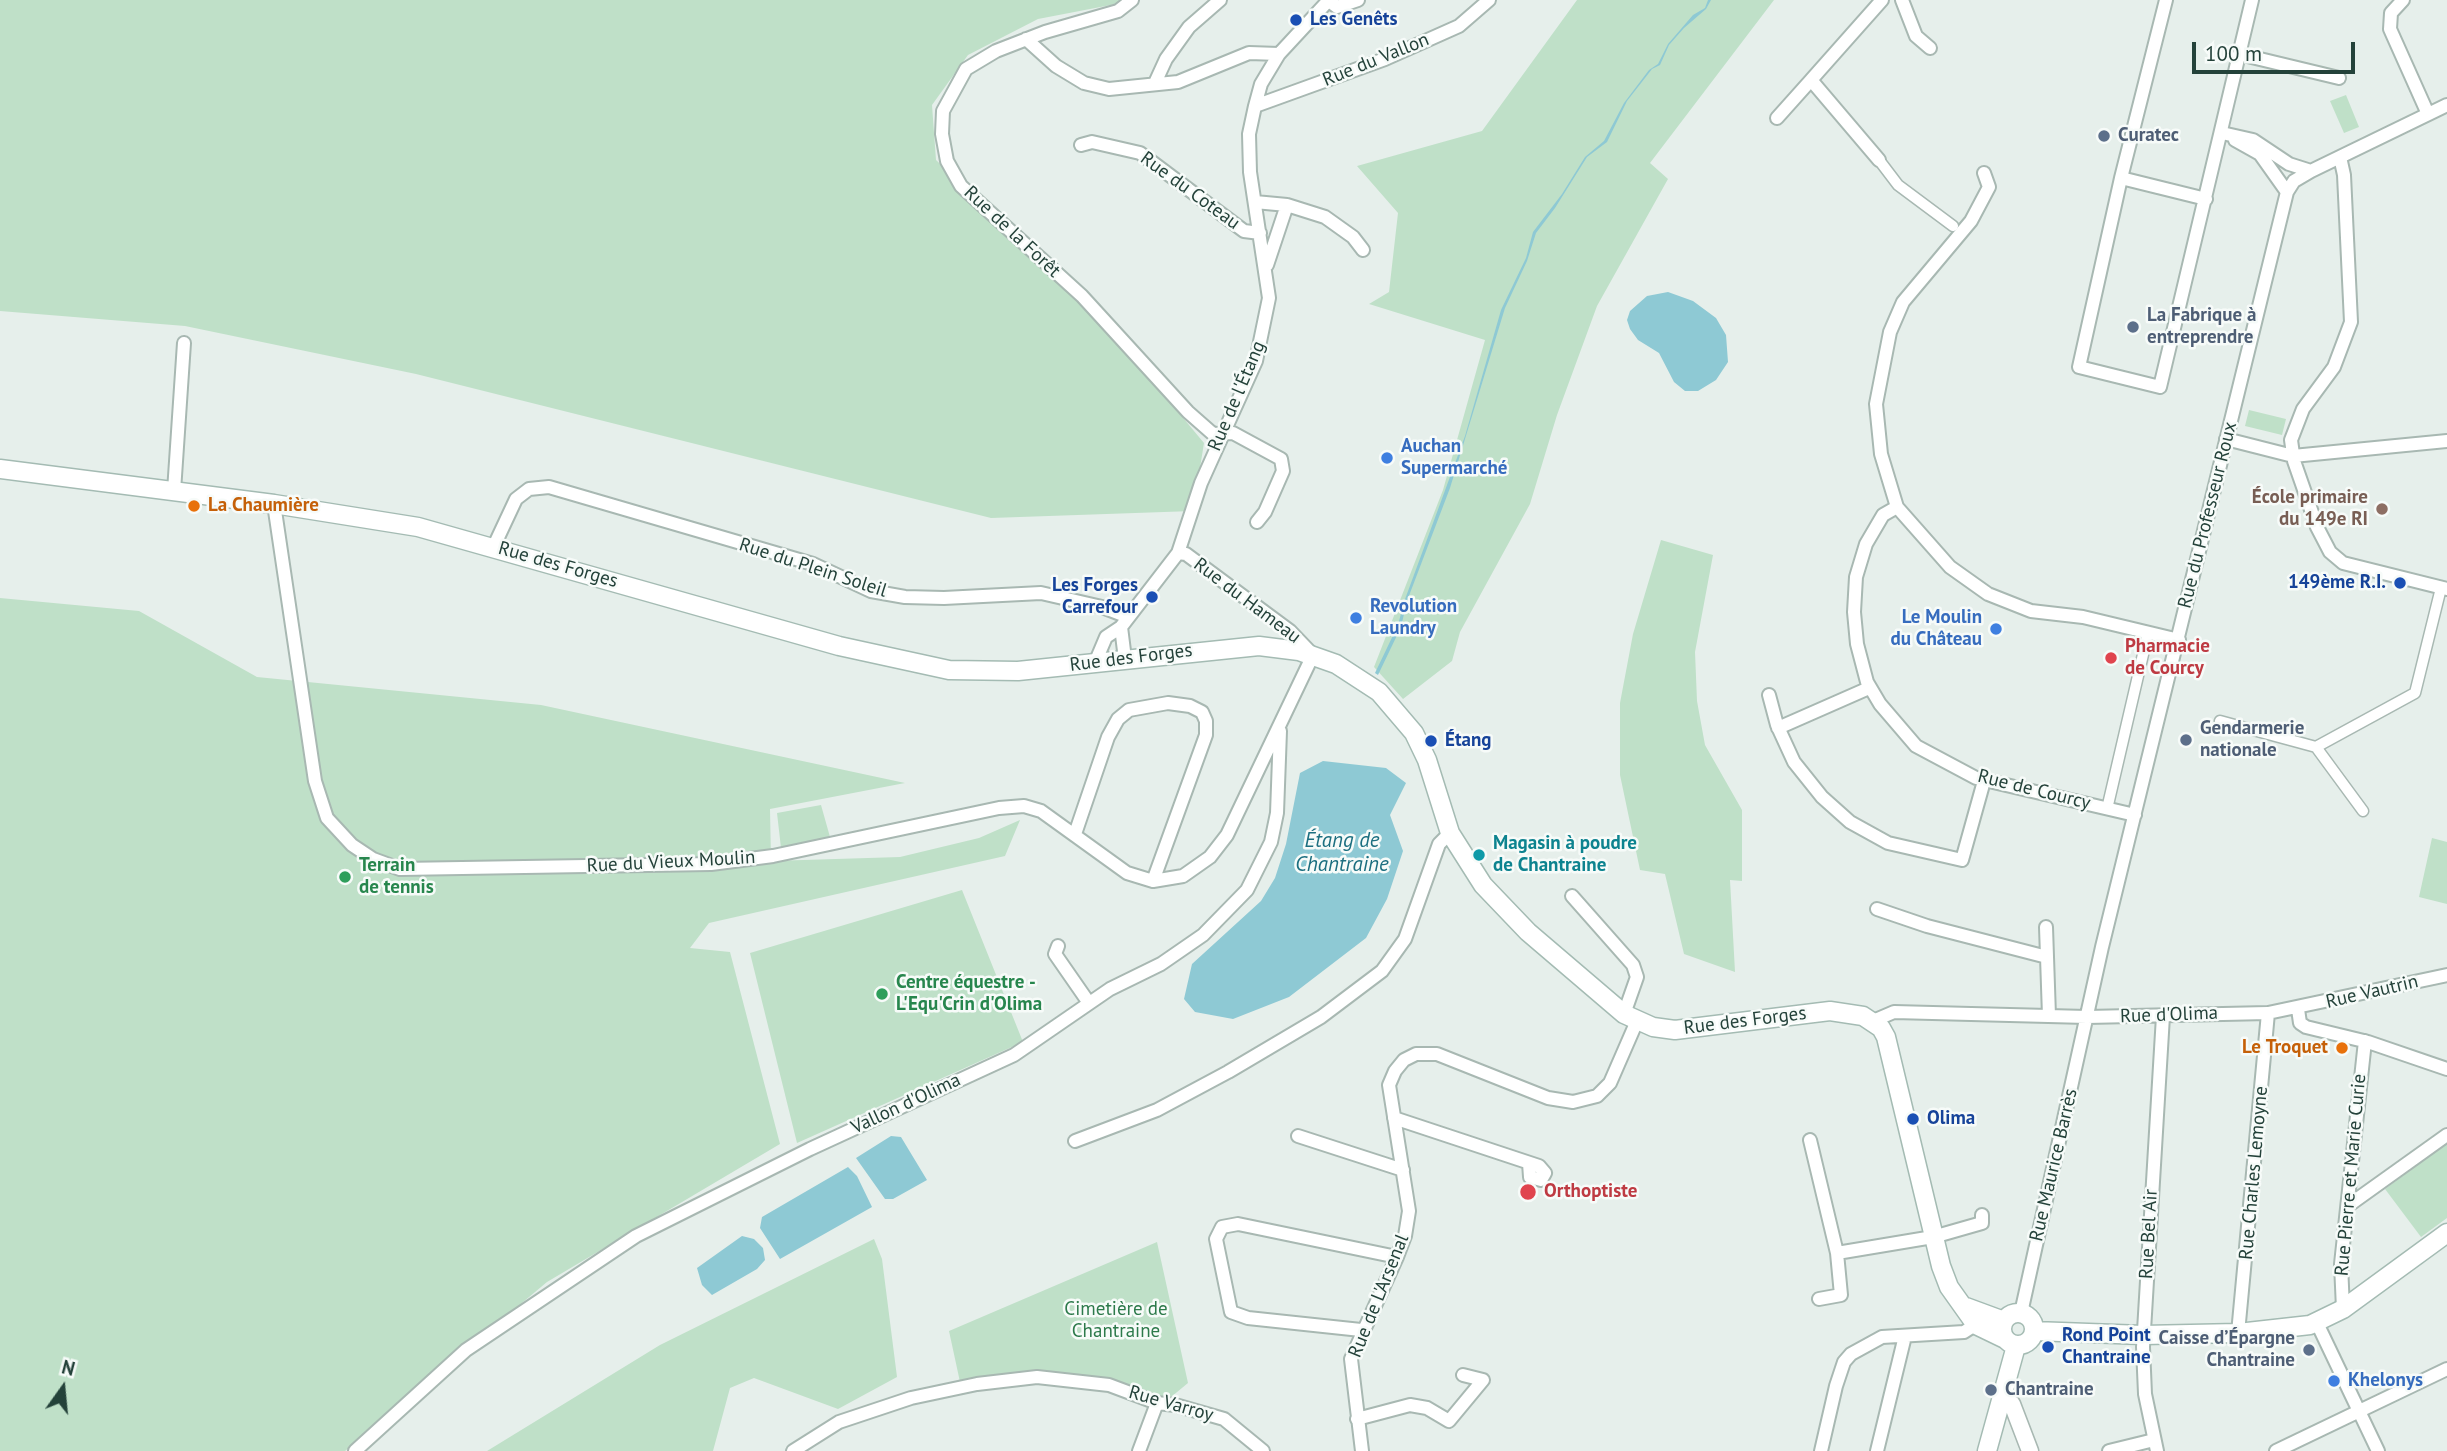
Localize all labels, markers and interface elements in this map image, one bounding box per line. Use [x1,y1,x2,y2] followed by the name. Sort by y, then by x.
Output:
[1310,9,1397,31] place label: Les Genêts
[1288,12,1304,28] marker: Les Genêts
[1320,28,1432,92] street label: Rue du Vallon
[2195,28,2358,72] scale bar
[2205,40,2262,67] text: 100 m
[2118,125,2179,147] place label: Curatec
[2096,128,2112,144] marker: Curatec
[1136,147,1244,235] street label: Rue du Coteau
[959,182,1065,282] street label: Rue de la Forêt
[2147,305,2256,349] place label: La Fabrique à entreprendre
[2125,319,2141,335] marker: La Fabrique à entreprendre
[1204,338,1270,454] street label: Rue de l'Étang
[2174,419,2242,611] street label: Rue du Professeur Roux
[1401,436,1507,480] place label: Auchan Supermarché
[1379,450,1395,466] marker: Auchan Supermarché
[2252,487,2368,531] place label: École primaire du 149e RI
[208,495,319,517] place label: La Chaumière
[186,498,202,514] marker: La Chaumière
[2374,501,2390,517] marker: École primaire du 149e RI
[736,533,890,603] street label: Rue du Plein Soleil
[496,537,620,593] street label: Rue des Forges
[1189,553,1305,649] street label: Rue du Hameau
[2288,572,2386,594] place label: 149ème R.I.
[1052,575,1138,619] place label: Les Forges Carrefour
[2392,575,2408,591] marker: 149ème R.I.
[1144,589,1160,605] marker: Les Forges Carrefour
[1370,596,1457,640] place label: Revolution Laundry
[1890,607,1982,651] place label: Le Moulin du Château
[1348,610,1364,626] marker: Revolution Laundry
[1988,621,2004,637] marker: Le Moulin du Château
[2125,636,2210,680] place label: Pharmacie de Courcy
[1068,639,1194,677] street label: Rue des Forges
[2103,650,2119,666] marker: Pharmacie de Courcy
[2200,718,2304,762] place label: Gendarmerie nationale
[1445,730,1492,752] place label: Étang
[2178,732,2194,748] marker: Gendarmerie nationale
[1423,733,1439,749] marker: Étang
[1975,765,2093,815] street label: Rue de Courcy
[1295,828,1389,878] water label: Étang de Chantraine
[1493,833,1637,877] place label: Magasin à poudre de Chantraine
[586,846,756,878] street label: Rue du Vieux Moulin
[1471,847,1487,863] marker: Magasin à poudre de Chantraine
[359,855,434,899] place label: Terrain de tennis
[337,869,353,885] marker: Terrain de tennis
[2324,970,2420,1014] street label: Rue Vautrin
[896,972,1042,1016] place label: Centre équestre - L'Equ'Crin d'Olima
[874,986,890,1002] marker: Centre équestre - L'Equ'Crin d'Olima
[1682,1002,1808,1040] street label: Rue des Forges
[2120,1002,2218,1028] street label: Rue d'Olima
[2242,1037,2328,1059] place label: Le Troquet
[2334,1040,2350,1056] marker: Le Troquet
[848,1069,964,1139] street label: Vallon d'Olima
[2331,1073,2371,1277] street label: Rue Pierre et Marie Curie
[2235,1085,2273,1261] street label: Rue Charles Lemoyne
[2025,1086,2083,1244] street label: Rue Maurice Barrès
[1927,1108,1975,1130] place label: Olima
[1905,1111,1921,1127] marker: Olima
[1544,1181,1637,1203] place label: Orthoptiste
[1518,1182,1538,1202] marker: Orthoptiste
[2135,1188,2163,1280] street label: Rue Bel Air
[1344,1231,1414,1361] street label: Rue de L'Arsenal
[1064,1299,1168,1343] park label: Cimetière de Chantraine
[2062,1325,2151,1369] place label: Rond Point Chantraine
[2159,1328,2295,1372] place label: Caisse d’Épargne Chantraine
[2040,1339,2056,1355] marker: Rond Point Chantraine
[2301,1342,2317,1358] marker: Caisse d’Épargne Chantraine
[28,1353,98,1423] north arrow
[59,1355,78,1381] text: N
[2348,1370,2423,1392] place label: Khelonys
[2326,1373,2342,1389] marker: Khelonys
[2005,1379,2094,1401] place label: Chantraine
[1126,1381,1216,1427] street label: Rue Varroy
[1983,1382,1999,1398] marker: Chantraine

